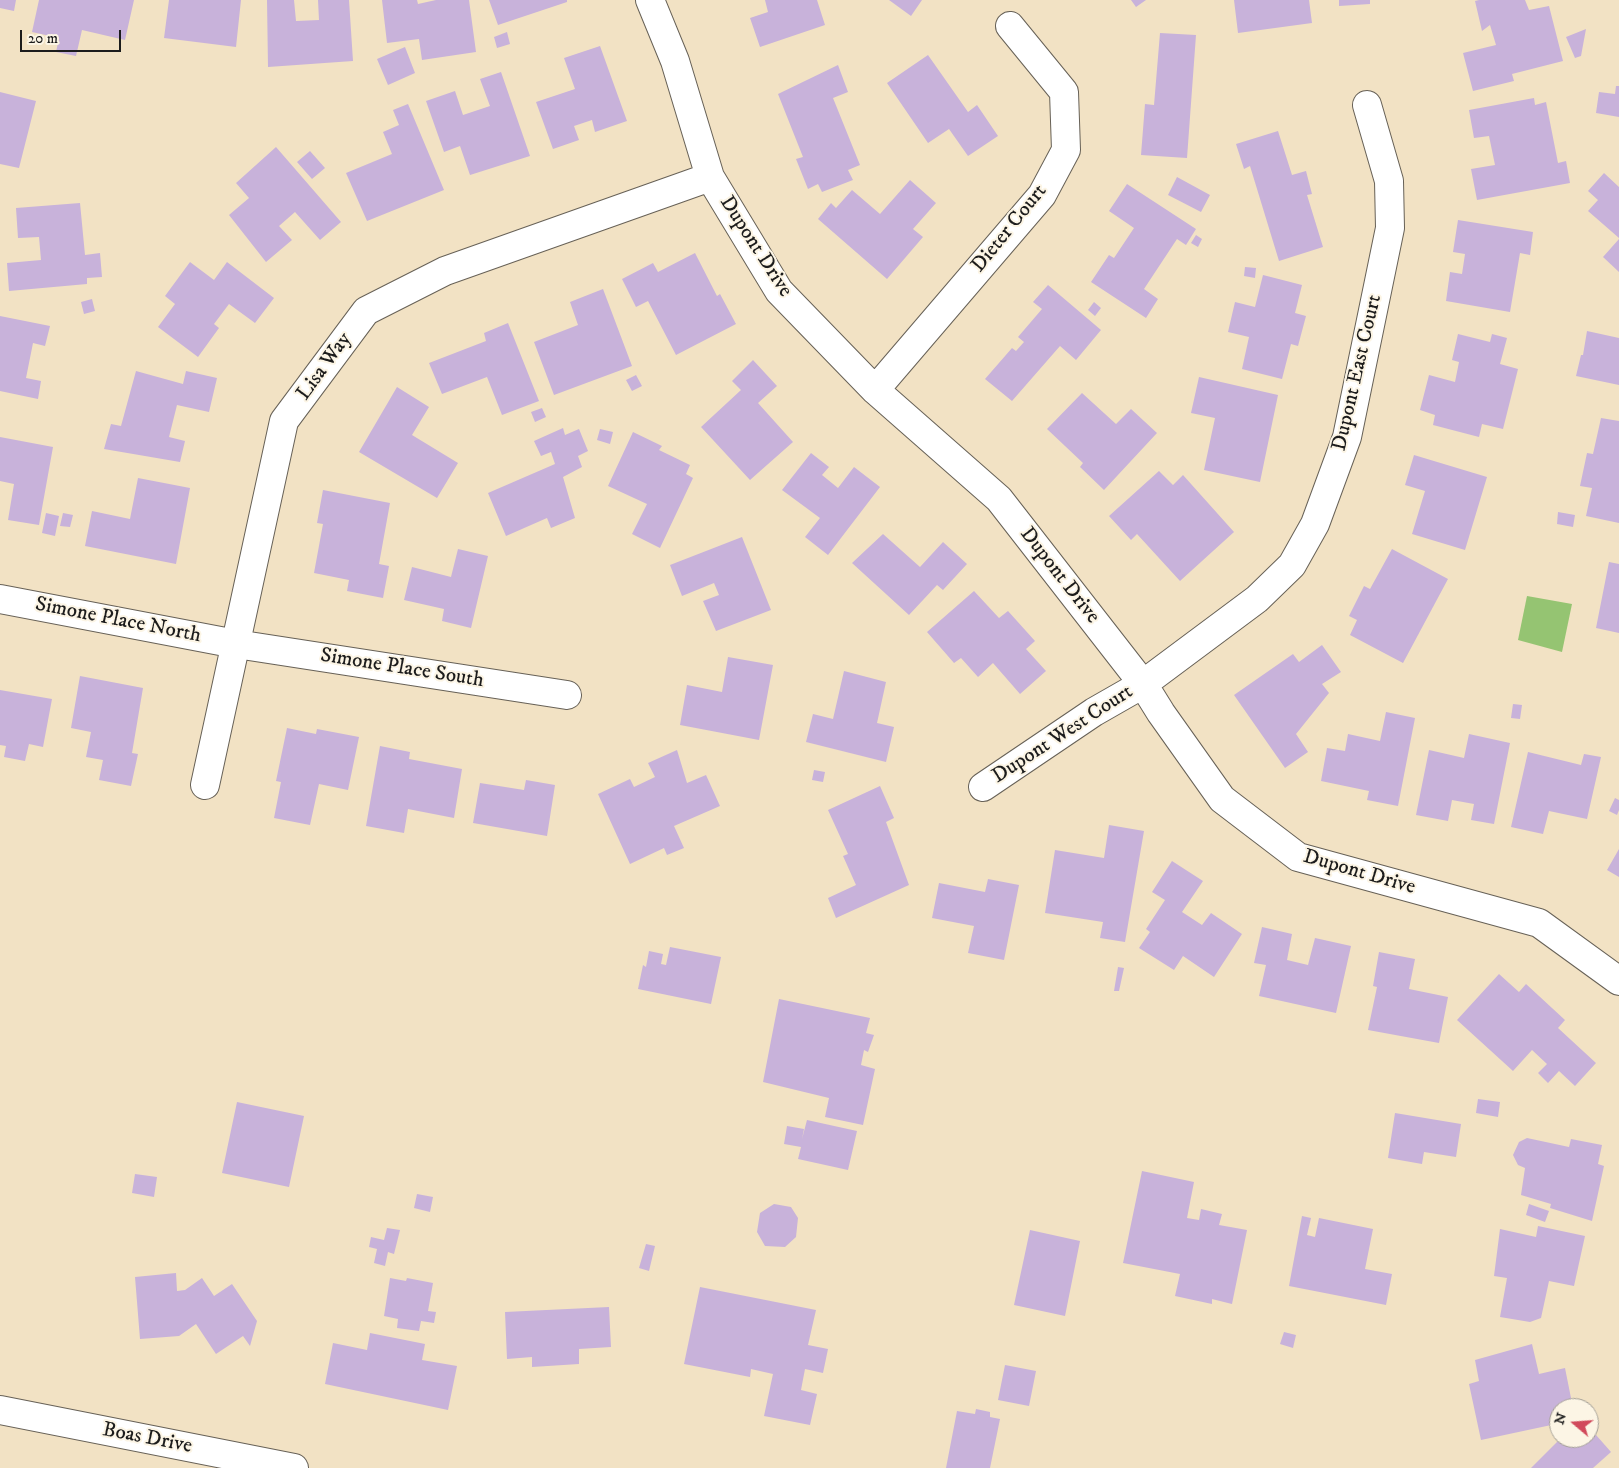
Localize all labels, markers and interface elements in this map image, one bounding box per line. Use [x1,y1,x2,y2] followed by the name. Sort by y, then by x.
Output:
[22,20,124,52] scale bar
[28,29,58,48] text: 20 m
[967,180,1053,278] street label: Dieter Court
[713,192,797,302] street label: Dupont Drive
[1328,292,1388,454] street label: Dupont East Court
[292,328,358,406] street label: Lisa Way
[1014,523,1104,629] street label: Dupont Drive
[33,593,203,649] street label: Simone Place North
[318,644,486,694] street label: Simone Place South
[988,680,1138,790] street label: Dupont West Court
[1300,845,1418,901] street label: Dupont Drive
[1549,1398,1599,1448] north arrow
[1550,1410,1571,1427] text: N
[100,1418,194,1460] street label: Boas Drive

